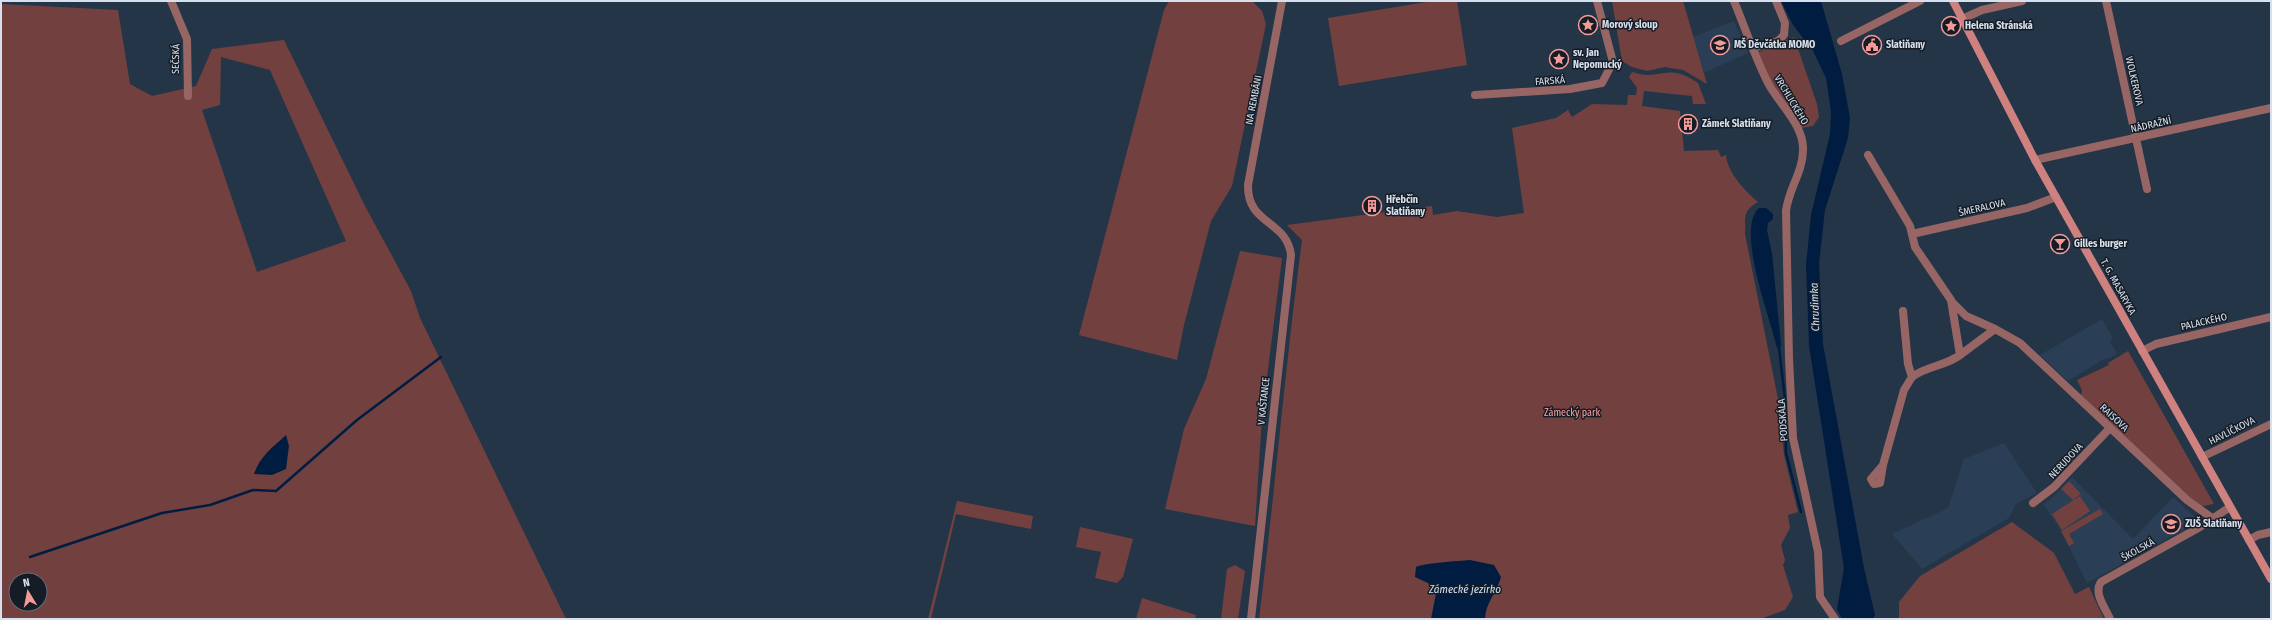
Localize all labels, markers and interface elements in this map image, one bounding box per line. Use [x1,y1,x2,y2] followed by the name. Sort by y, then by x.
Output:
[1577,14,1599,36] place icon: Morový sloup
[1940,15,1962,37] place icon: Helena Stránská
[1602,18,1658,31] place label: Morový sloup
[1965,19,2033,32] place label: Helena Stránská
[1709,34,1731,56] school or university icon: MŠ Děvčátka MOMO
[1861,34,1883,56] public building icon: Slatiňany
[1734,37,1815,51] place label: MŠ Děvčátka MOMO
[1886,39,1925,51] place label: Slatiňany
[168,43,182,74] street label: SEČSKÁ
[1573,47,1622,71] place label: sv. Jan Nepomucký
[1548,48,1570,70] place icon: sv. Jan Nepomucký
[2123,55,2146,107] street label: WOLKEROVA
[1534,72,1566,88] street label: FARSKÁ
[1771,72,1812,127] street label: VRCHLICKÉHO
[1241,74,1265,126] street label: NA REMBÁNI
[2129,112,2173,135] street label: NÁDRAŽNÍ
[1677,113,1699,135] building icon: Zámek Slatiňany
[1702,117,1771,130] place label: Zámek Slatiňany
[1386,193,1425,218] place label: Hřebčín Slatiňany
[1361,195,1383,217] building icon: Hřebčín Slatiňany
[1957,195,2007,219] street label: ŠMERALOVA
[2049,233,2071,255] bar icon: Gilles burger
[2074,238,2127,250] place label: Gilles burger
[2098,257,2139,318] street label: T. G. MASARYKA
[1808,282,1822,332] water label: Chrudimka
[2179,309,2228,333] street label: PALACKÉHO
[1254,376,1273,425] street label: V KAŠTANCE
[1773,398,1790,442] street label: PODSKÁLA
[2097,402,2131,435] street label: RAISOVA
[1544,406,1600,419] park label: Zámecký park
[2206,412,2258,448] street label: HAVLÍČKOVA
[2047,440,2086,481] street label: NERUDOVA
[2160,513,2182,535] school or university icon: ZUŠ Slatiňany
[2185,516,2242,530] place label: ZUŠ Slatiňany
[2118,534,2157,564] street label: ŠKOLSKÁ
[8,572,48,612] north arrow
[22,576,31,590] text: N
[1428,583,1501,596] water label: Zámecké jezírko

